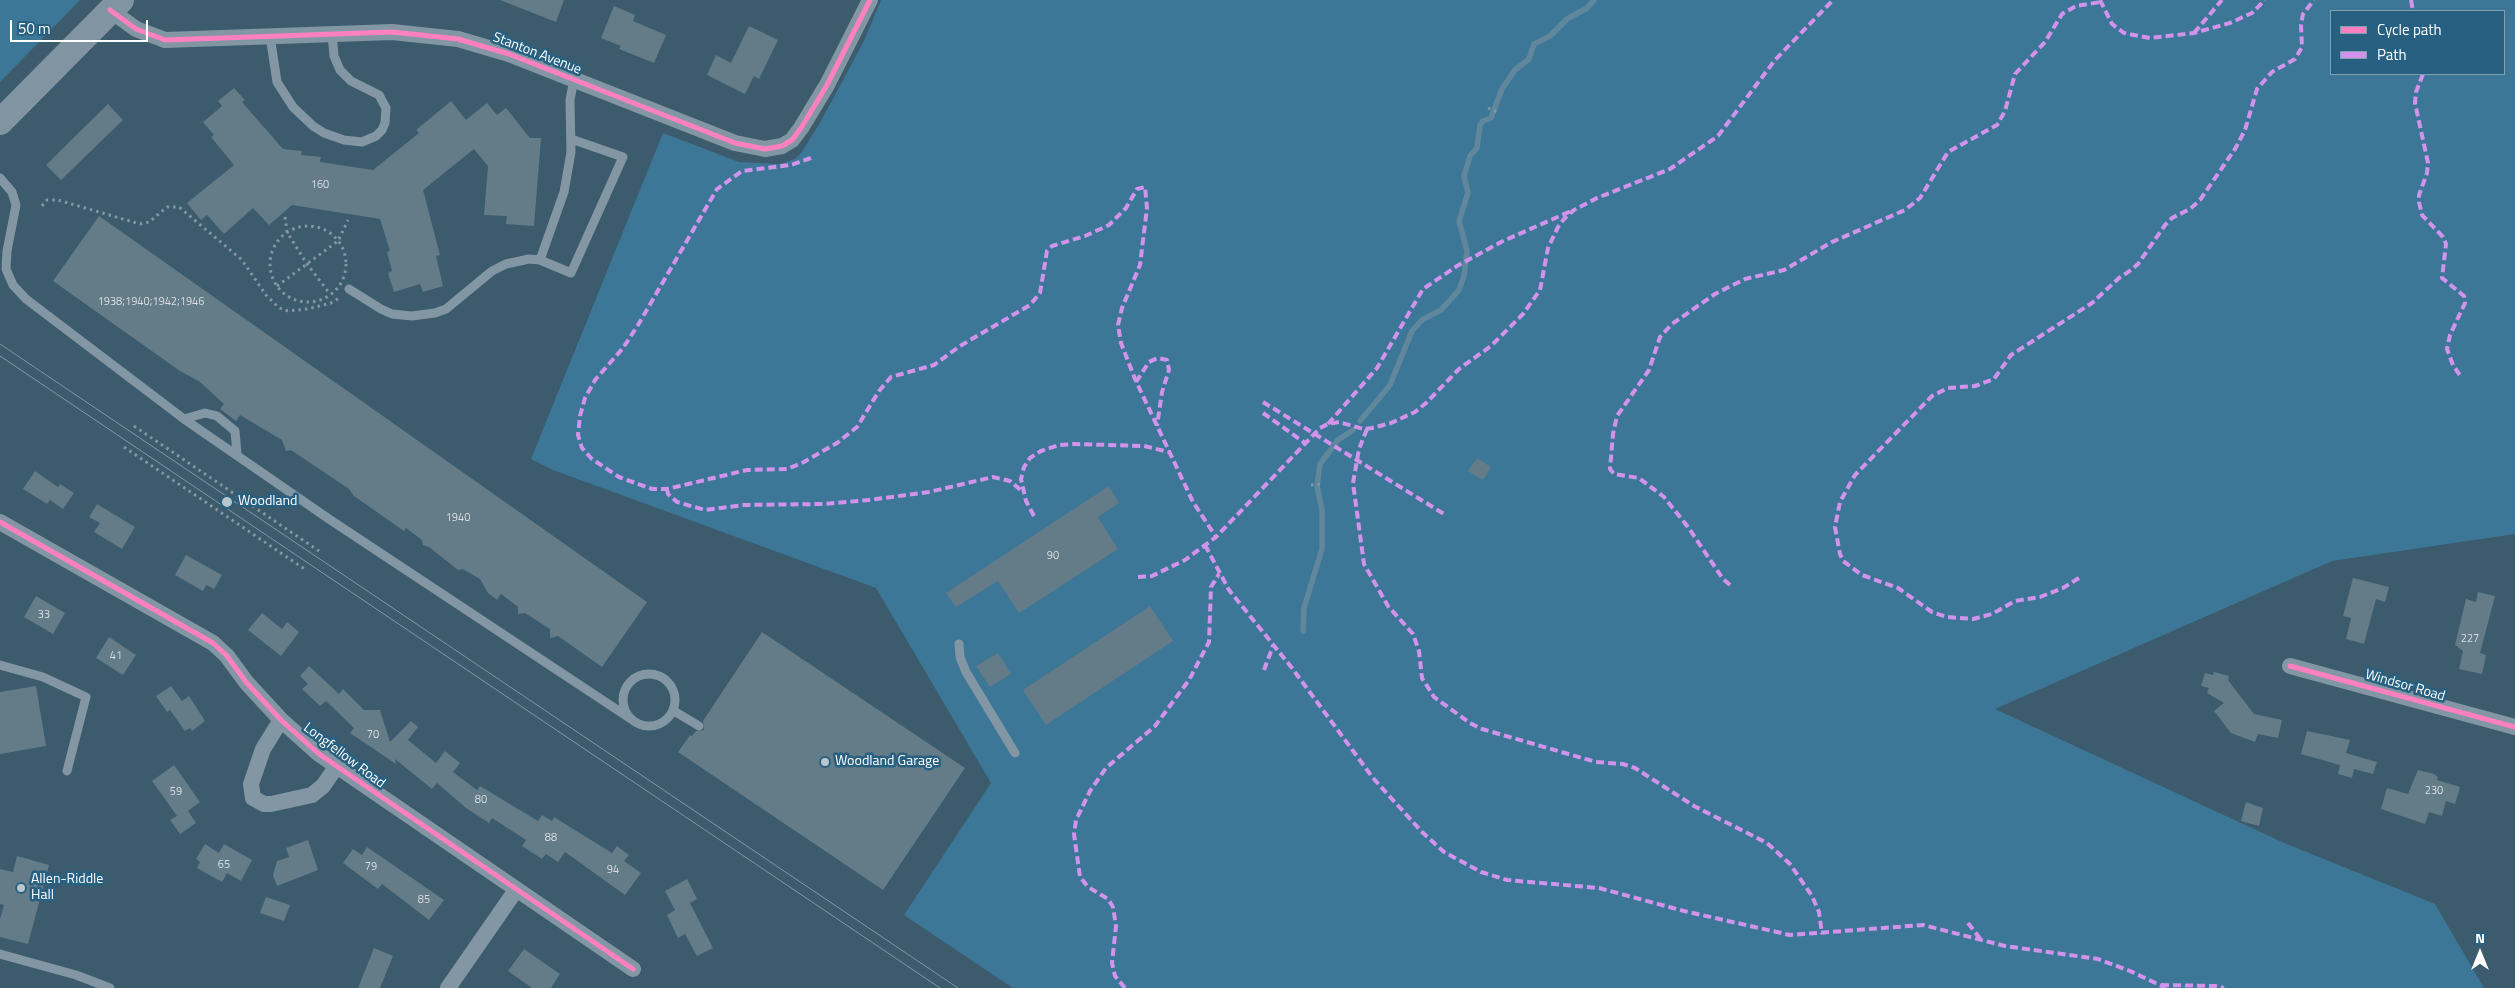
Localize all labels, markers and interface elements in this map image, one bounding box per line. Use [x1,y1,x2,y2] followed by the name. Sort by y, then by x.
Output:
[12,10,150,42] scale bar
[2330,10,2505,75] legend
[18,17,51,40] text: 50 m
[2377,18,2442,41] text: Cycle path
[490,29,584,79] street label: Stanton Avenue
[2377,43,2407,66] text: Path
[311,178,329,192] house number: 160
[98,295,204,309] house number: 1938;1940;1942;1946
[238,494,297,510] place label: Woodland
[220,495,234,509] marker: Woodland
[446,511,470,525] house number: 1940
[1047,549,1059,563] house number: 90
[38,608,50,622] house number: 33
[2461,632,2479,646] house number: 227
[110,649,122,663] house number: 41
[2363,667,2447,705] street label: Windsor Road
[300,720,388,792] street label: Longfellow Road
[367,728,379,742] house number: 70
[835,754,939,770] place label: Woodland Garage
[819,756,831,768] marker: Woodland Garage
[2425,784,2443,798] house number: 230
[170,785,182,799] house number: 59
[475,793,487,807] house number: 80
[545,831,557,845] house number: 88
[218,858,230,872] house number: 65
[365,860,377,874] house number: 79
[607,863,619,877] house number: 94
[31,872,103,904] place label: Allen-Riddle Hall
[15,882,27,894] marker: Allen-Riddle Hall
[418,893,430,907] house number: 85
[2475,927,2485,948] text: N
[2455,928,2505,978] north arrow

